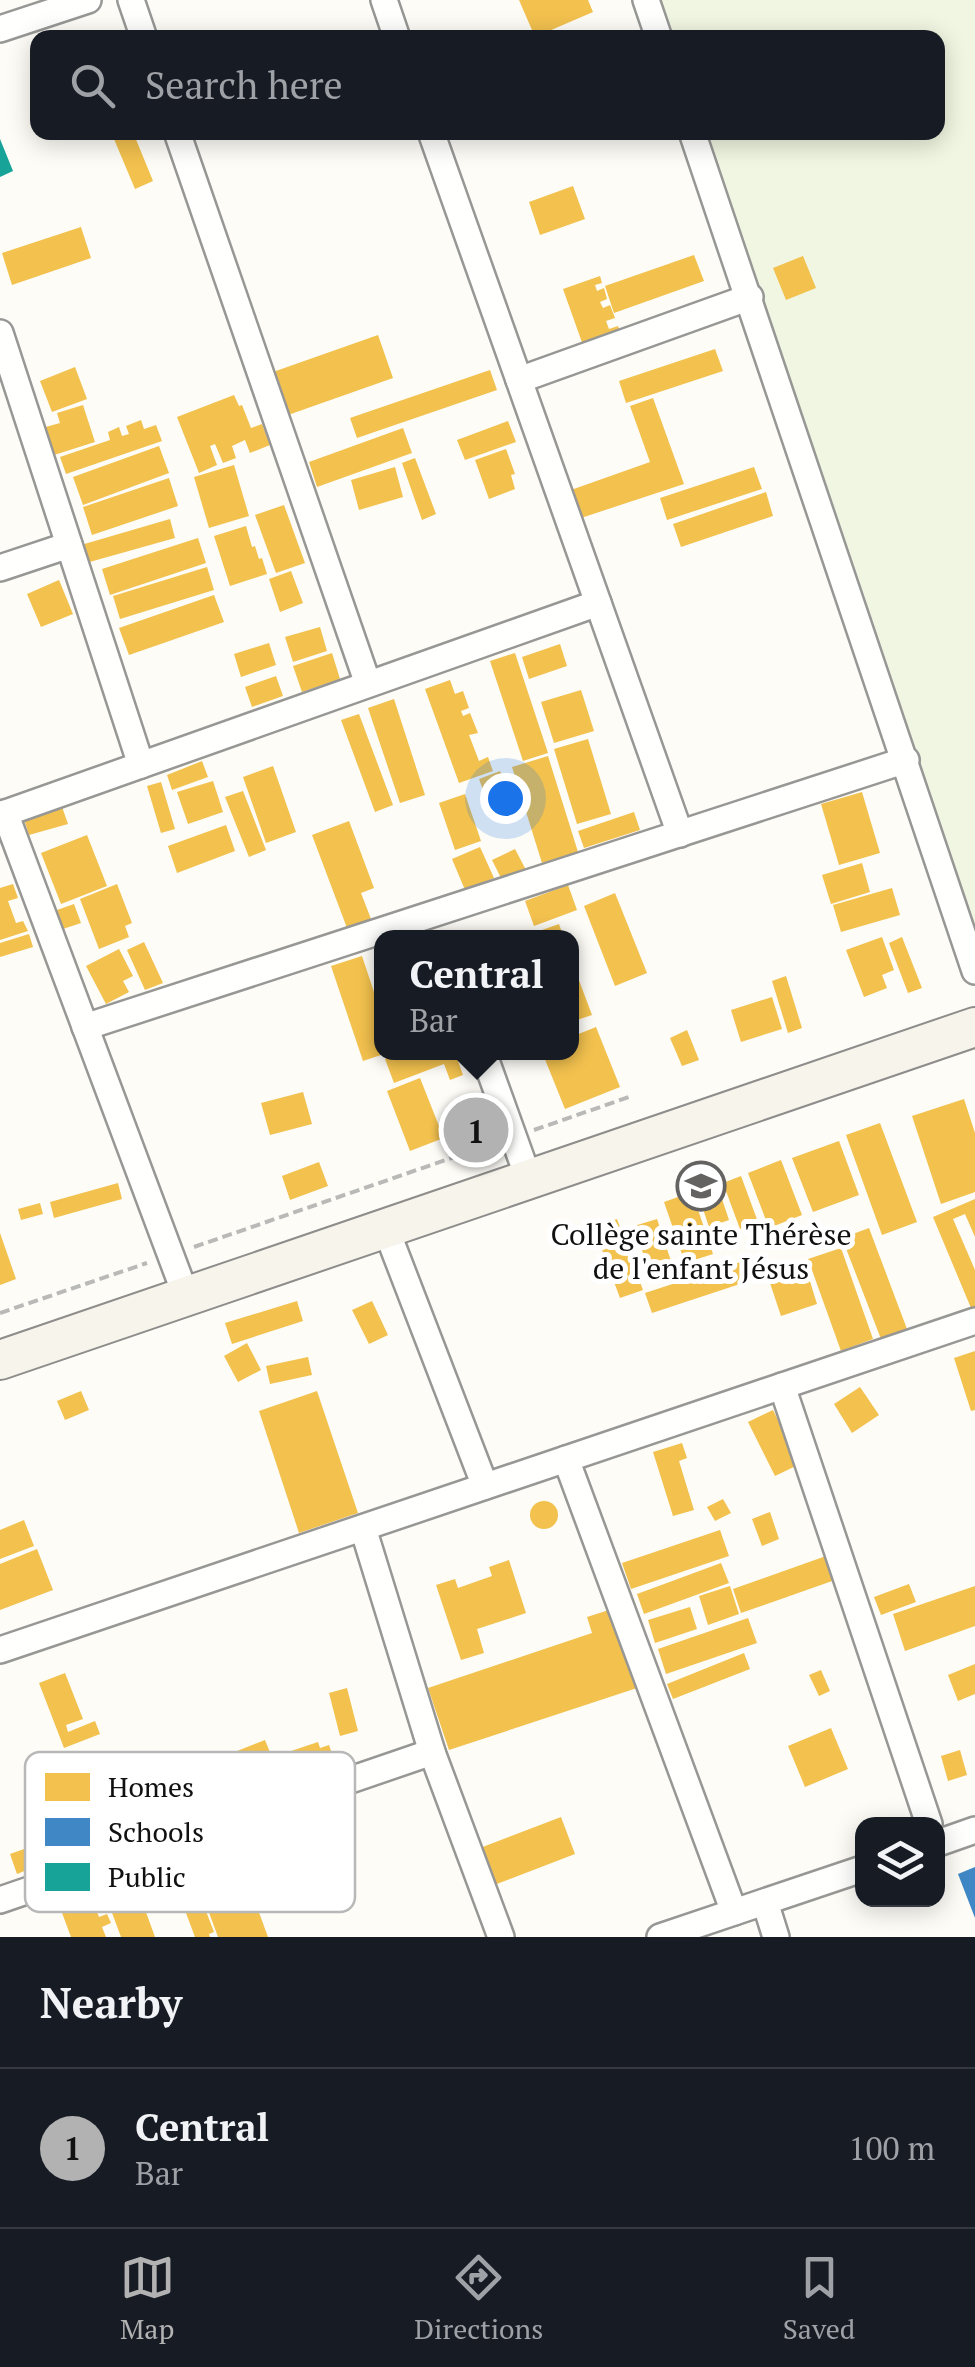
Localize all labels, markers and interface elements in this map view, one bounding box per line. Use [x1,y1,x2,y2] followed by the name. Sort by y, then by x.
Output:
[30,30,945,140] search box
[65,58,120,113] icon: search
[145,60,343,110] text: Search here
[480,773,531,824] your location
[374,930,579,1060] popup
[409,949,544,999] text: Central
[409,999,458,1041] text: Bar
[444,1092,508,1168] pin: 1
[675,1160,727,1212] school or university icon: Collège sainte Thérèse de l'enfant Jésus
[551,1214,851,1288] place label: Collège sainte Thérèse de l'enfant Jésus
[25,1752,355,1912] legend
[108,1768,194,1805] text: Homes
[108,1813,204,1850] text: Schools
[855,1817,945,1907] map controls
[855,1817,945,1907] button: layers
[108,1858,186,1895] text: Public
[40,1974,182,2030] text: Nearby
[135,2102,269,2152] text: Central
[63,2127,82,2169] text: 1
[848,2127,935,2169] text: 100 m
[135,2152,183,2194] text: Bar
[120,2250,175,2347] tab: Map
[414,2250,543,2347] tab: Directions
[783,2250,855,2347] tab: Saved

